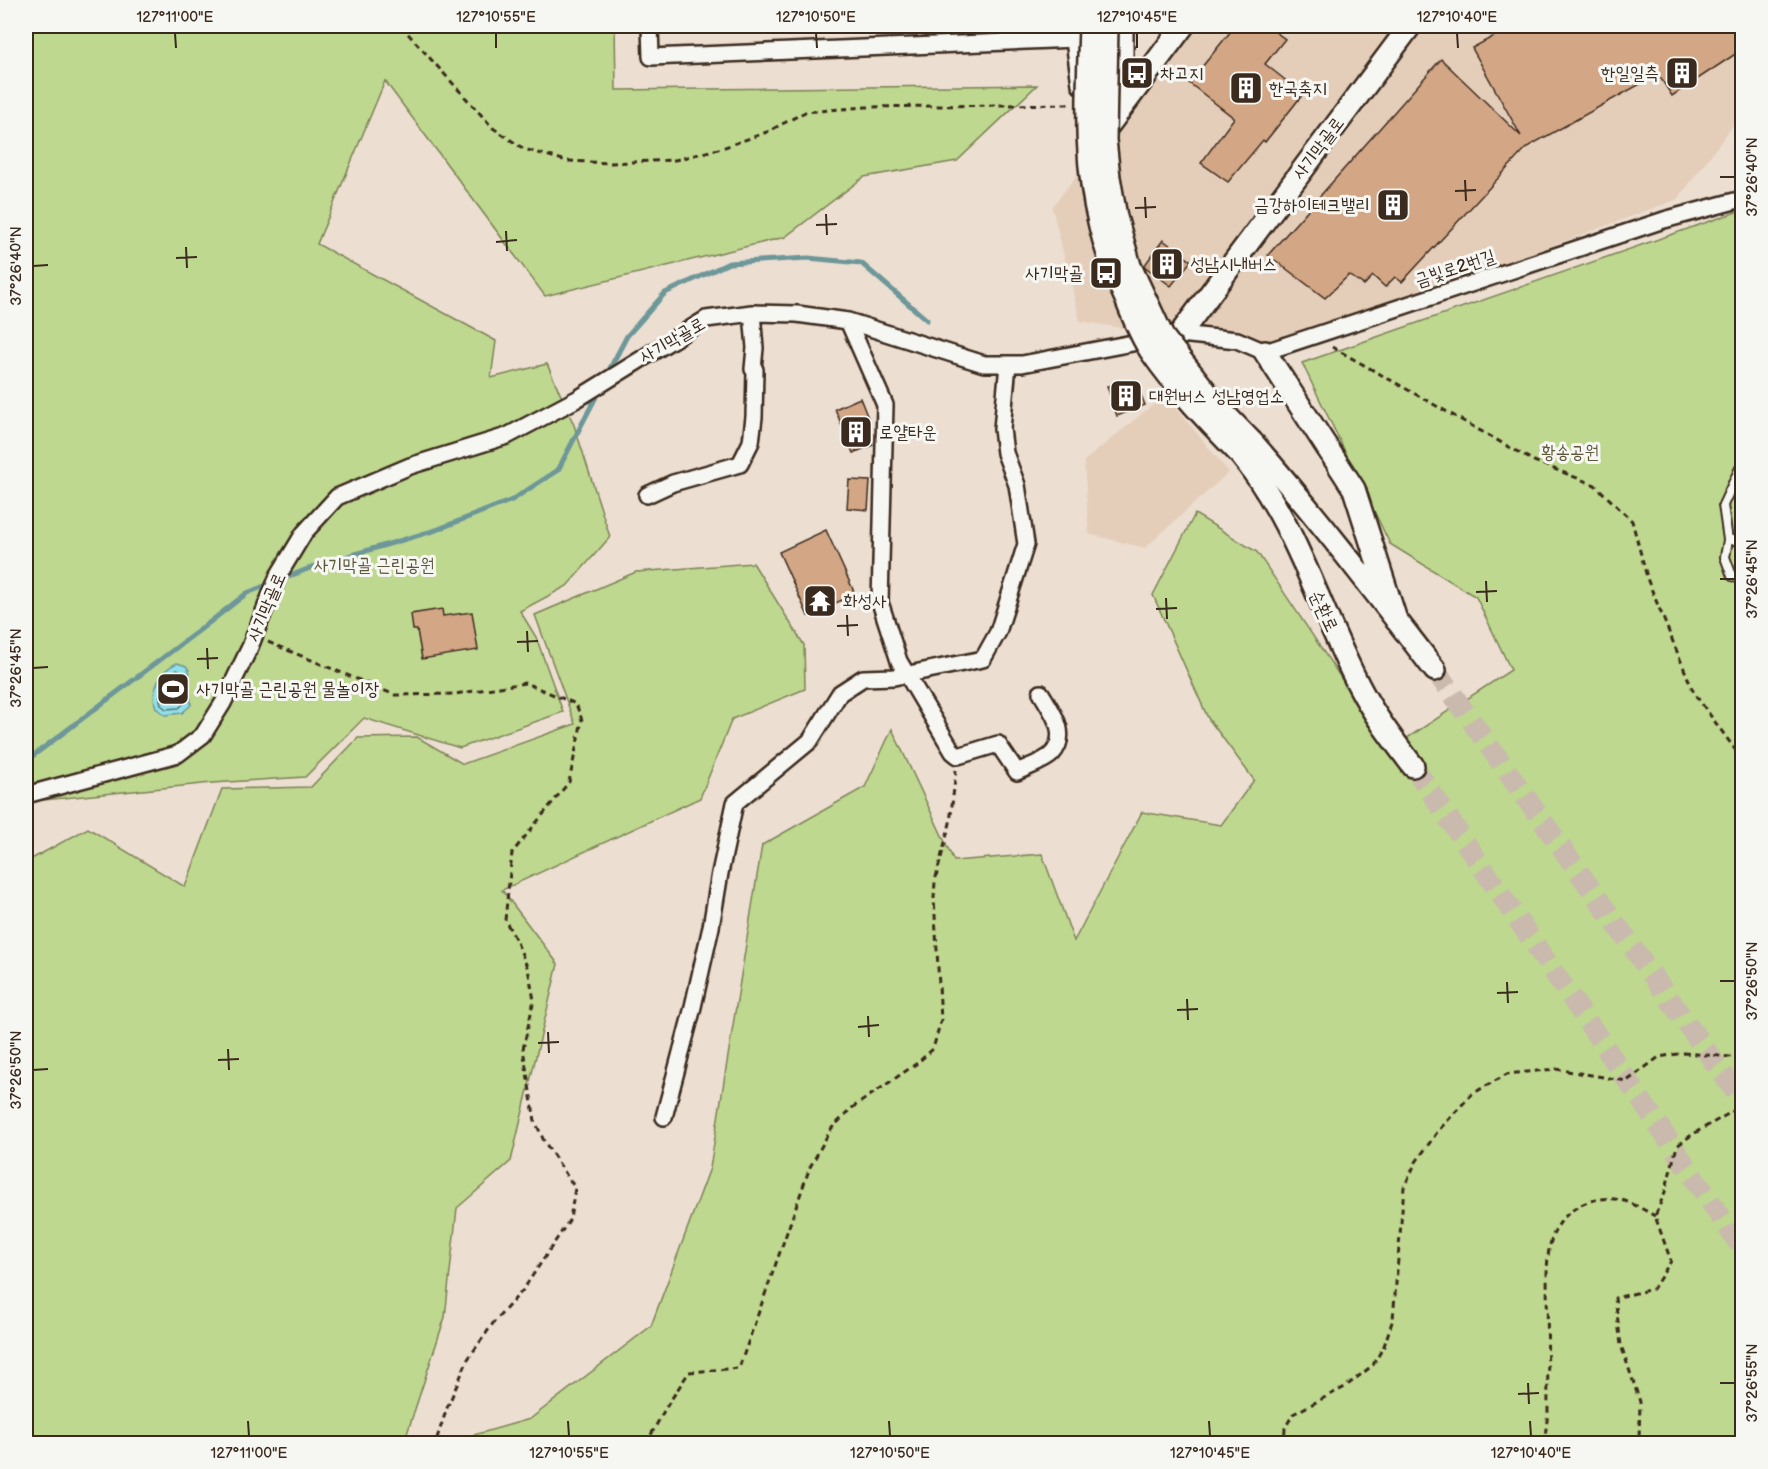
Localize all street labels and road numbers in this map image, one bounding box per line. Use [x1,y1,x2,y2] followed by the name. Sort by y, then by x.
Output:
[1288,113,1349,184] street label: 사기막골로
[1412,246,1498,291] street label: 금빛로2번길
[636,313,709,368] street label: 사기막골로
[243,570,290,645] street label: 사기막골로
[1305,587,1342,635] street label: 순환로

